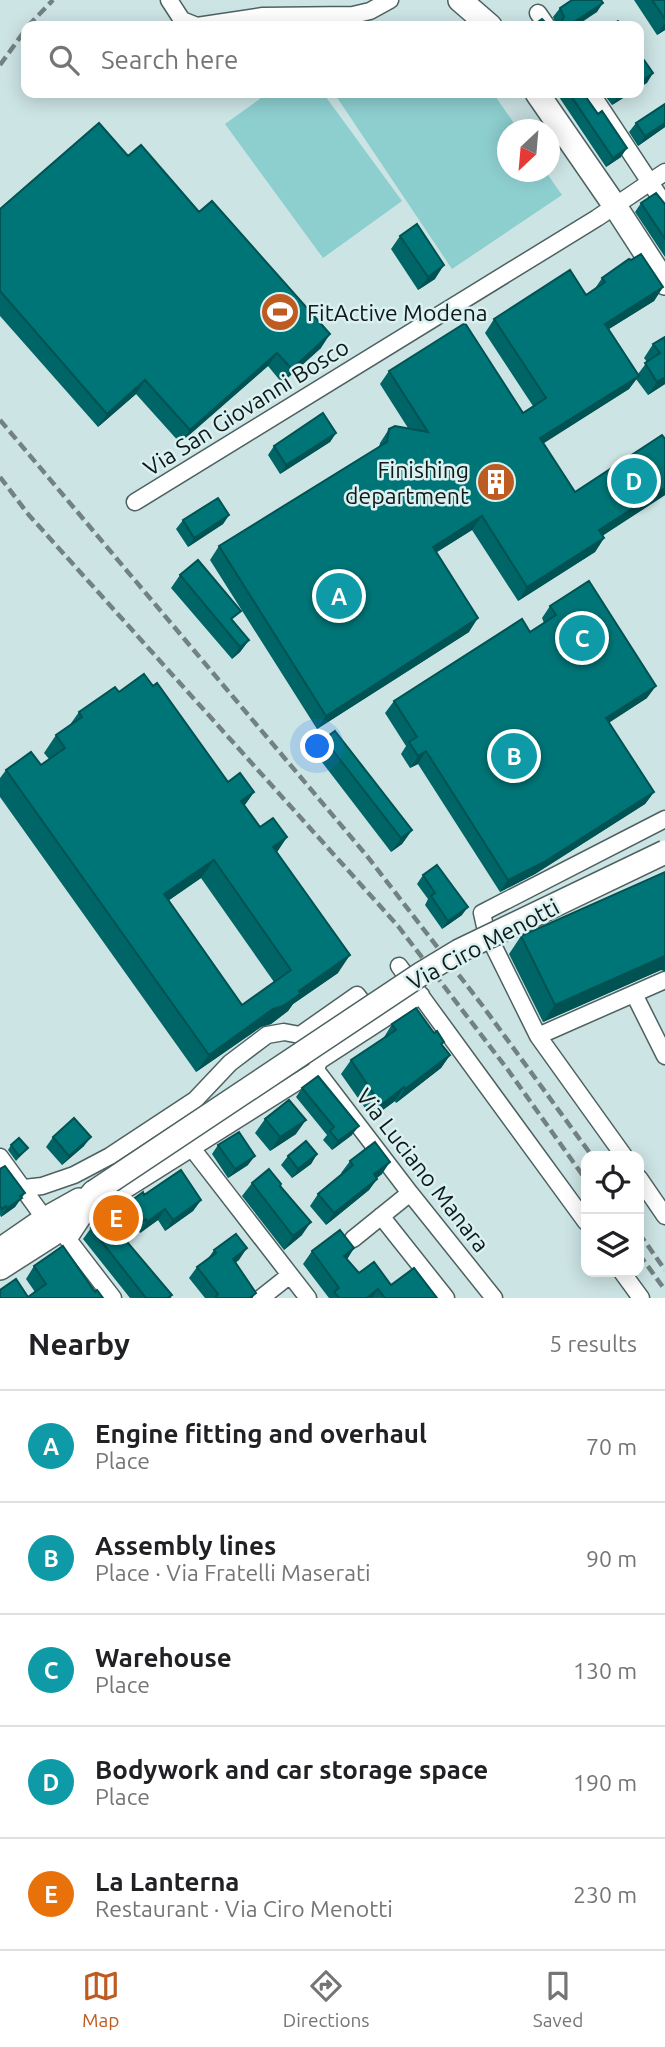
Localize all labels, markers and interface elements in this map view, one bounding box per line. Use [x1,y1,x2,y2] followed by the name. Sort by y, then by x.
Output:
[21,21,644,98] search box
[45,41,83,79] icon: search
[101,45,238,74] text: Search here
[497,119,560,182] north arrow
[259,291,301,333] sports icon: FitActive Modena
[307,300,488,325] place label: FitActive Modena
[139,334,353,480] street label: Via San Giovanni Bosco
[611,455,657,507] pin: D
[345,457,469,508] place label: Finishing department
[475,461,517,503] building icon: Finishing department
[316,570,362,622] pin: A
[559,612,605,664] pin: C
[300,729,334,763] your location
[491,730,537,782] pin: B
[403,894,563,994] street label: Via Ciro Menotti
[352,1083,494,1257] street label: Via Luciano Manara
[581,1151,644,1277] map controls
[581,1151,644,1214] button: locate
[93,1192,139,1244] pin: E
[581,1214,644,1277] button: layers
[28,1327,130,1361] text: Nearby
[549,1331,637,1356] text: 5 results
[95,1419,427,1448] text: Engine fitting and overhaul
[43,1434,59,1459] text: A
[586,1434,637,1459] text: 70 m
[95,1448,150,1473] text: Place
[95,1531,276,1560] text: Assembly lines
[43,1546,59,1571] text: B
[586,1546,637,1571] text: 90 m
[95,1560,371,1585] text: Place · Via Fratelli Maserati
[95,1643,232,1672] text: Warehouse
[44,1658,58,1683] text: C
[573,1658,637,1683] text: 130 m
[95,1672,150,1697] text: Place
[95,1755,488,1784] text: Bodywork and car storage space
[43,1770,59,1795] text: D
[573,1770,637,1795] text: 190 m
[95,1784,150,1809] text: Place
[95,1867,239,1896] text: La Lanterna
[44,1882,58,1907] text: E
[573,1882,637,1907] text: 230 m
[95,1896,393,1921] text: Restaurant · Via Ciro Menotti
[82,1967,120,2031] tab: Map
[283,1967,370,2031] tab: Directions
[533,1967,583,2031] tab: Saved

